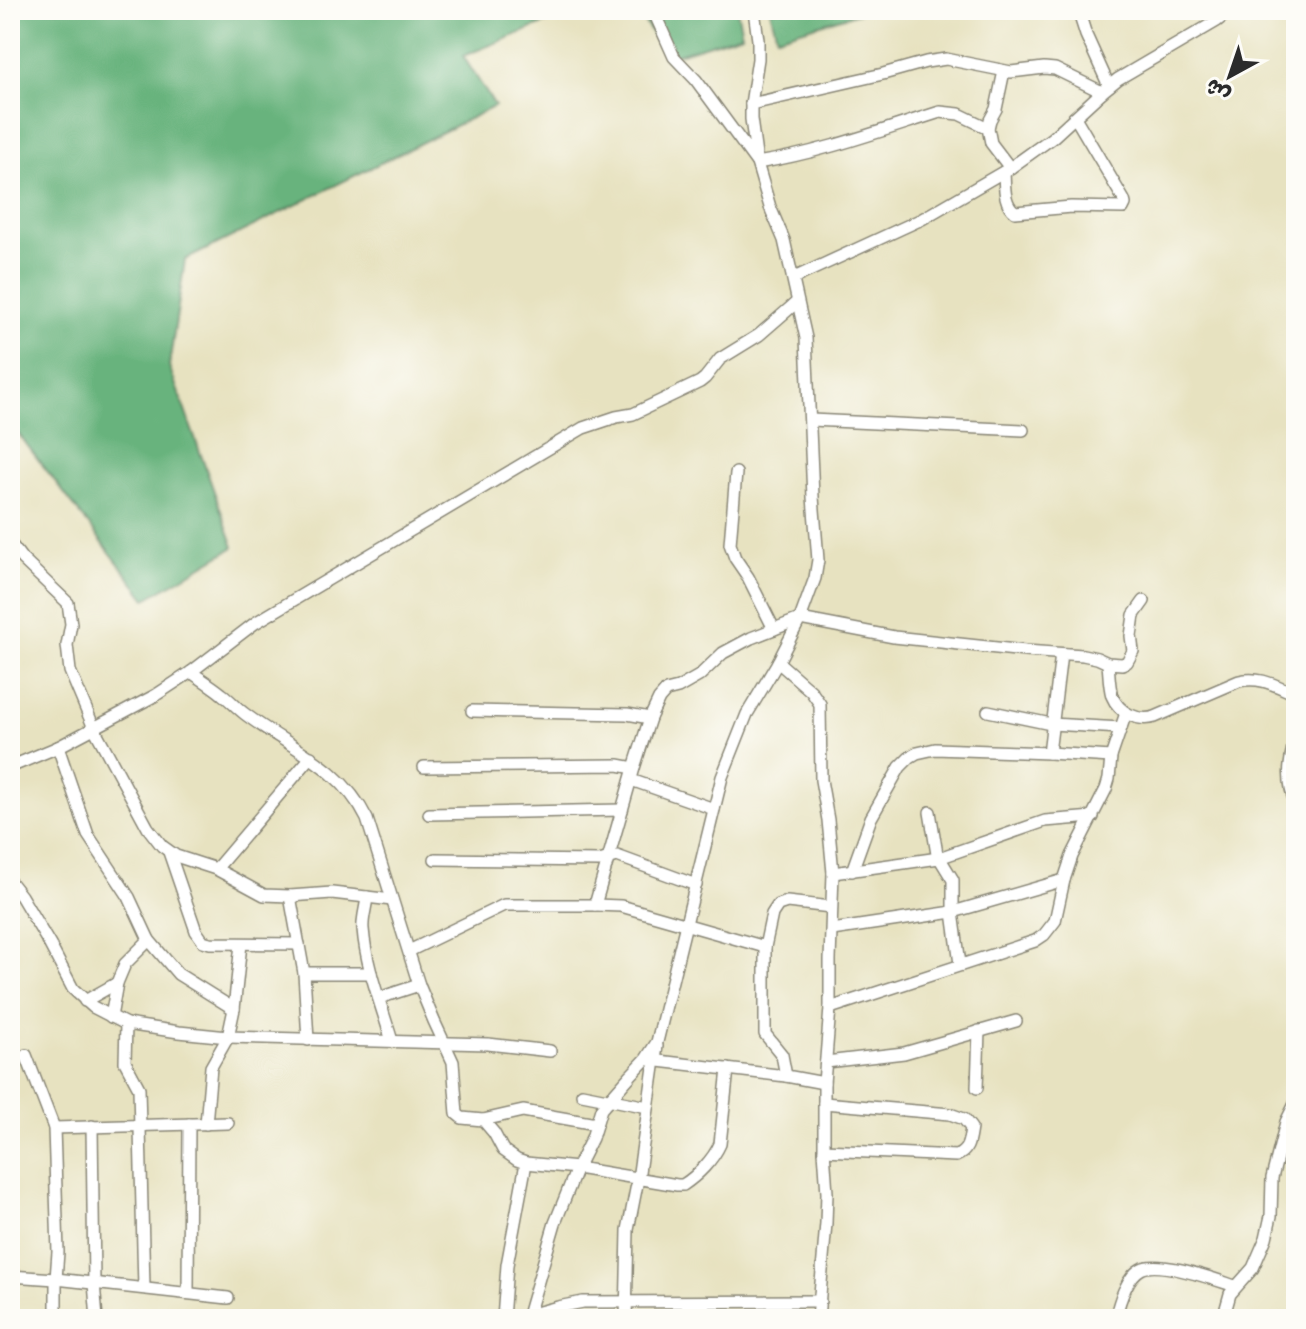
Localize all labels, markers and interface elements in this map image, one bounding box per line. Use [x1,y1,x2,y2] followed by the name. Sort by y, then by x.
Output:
[1190,36,1270,116] north arrow
[1198,73,1235,111] text: ش

